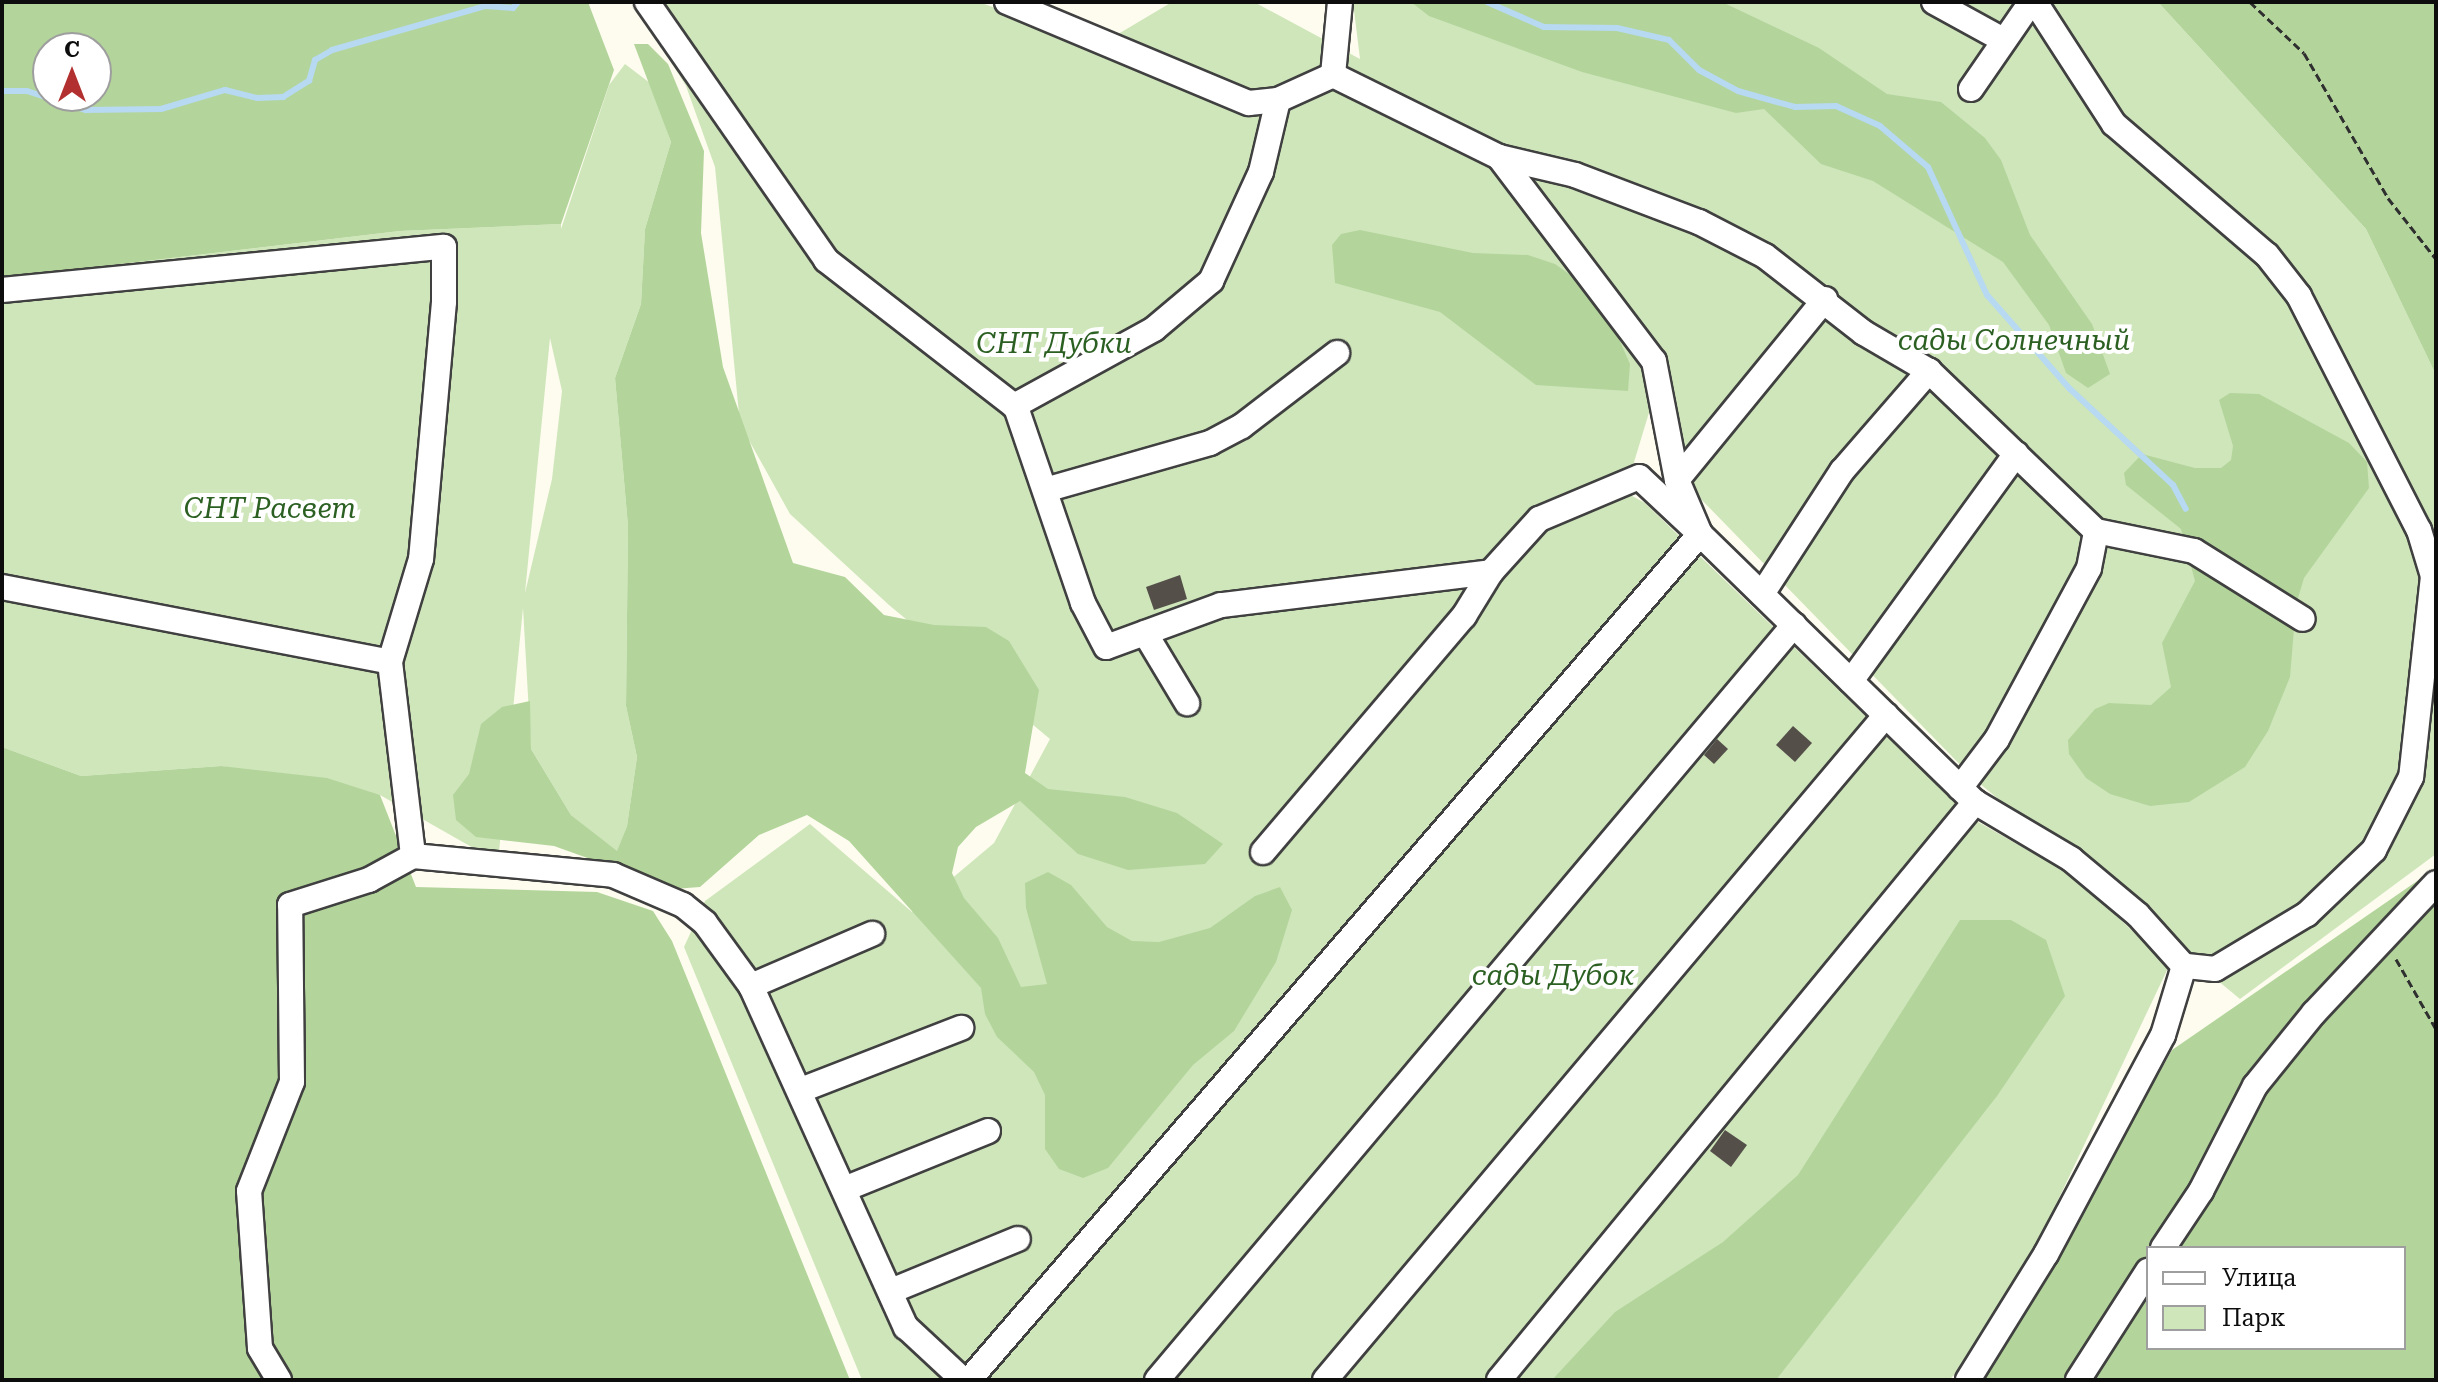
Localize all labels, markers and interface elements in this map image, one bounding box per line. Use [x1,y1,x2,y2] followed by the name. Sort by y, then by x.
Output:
[32,32,112,112] north arrow
[64,37,80,62] text: С
[1898,324,2130,358] park label: сады Солнечный
[976,327,1132,361] park label: СНТ Дубки
[184,492,356,526] park label: СНТ Расвет
[1472,959,1634,993] park label: сады Дубок
[2146,1246,2406,1350] legend
[2222,1264,2296,1292] text: Улица
[2222,1304,2285,1332] text: Парк

